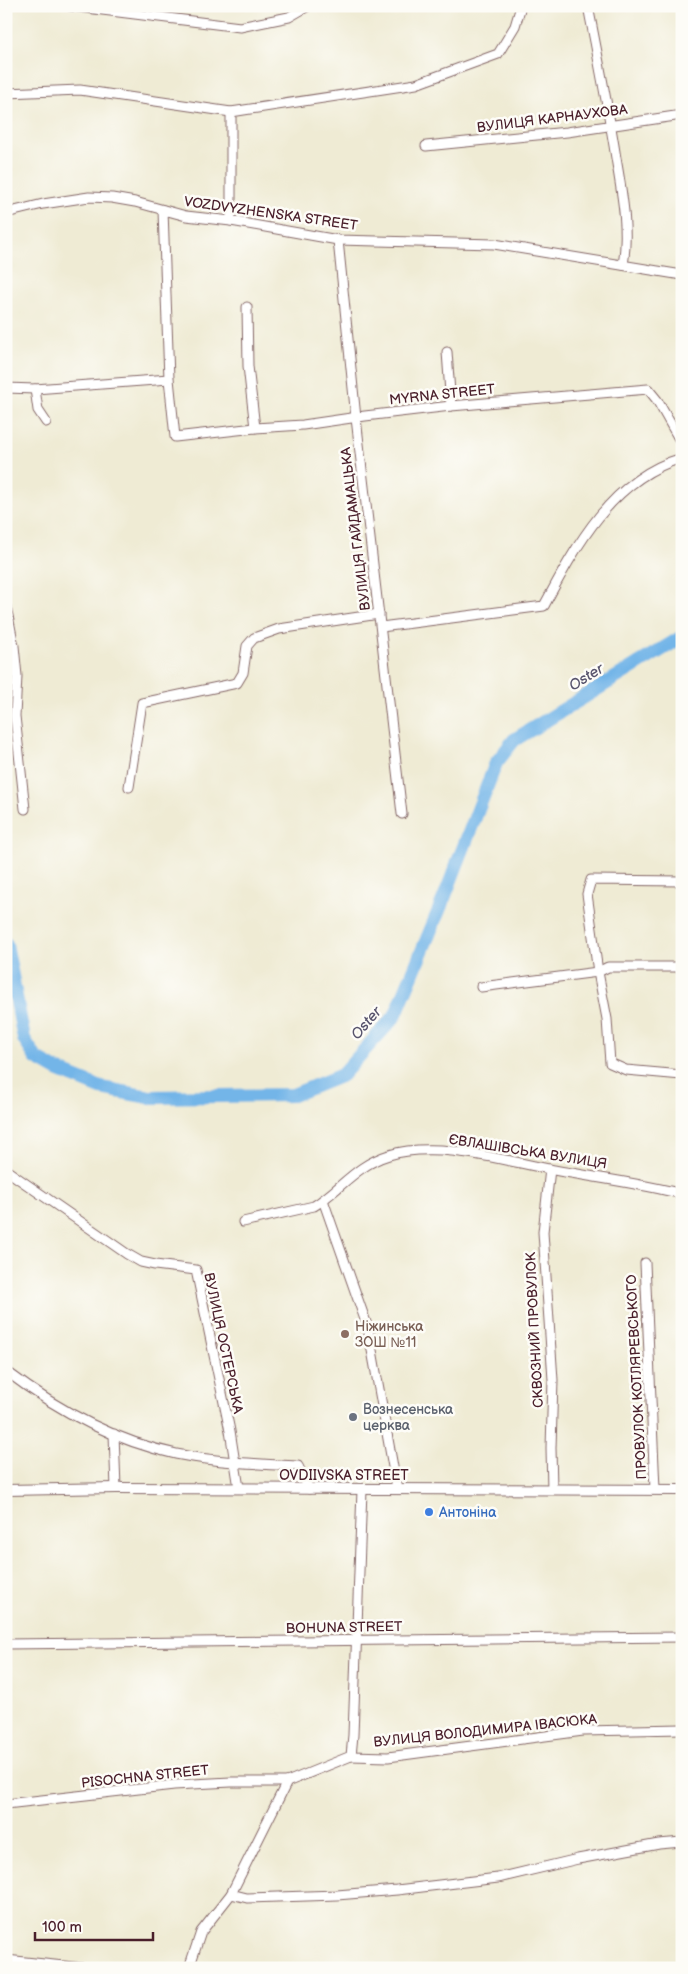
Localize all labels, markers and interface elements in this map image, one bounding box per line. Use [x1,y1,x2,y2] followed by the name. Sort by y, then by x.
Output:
[476,101,629,136] street label: ВУЛИЦЯ КАРНАУХОВА
[183,193,360,234] street label: VOZDVYZHENSKA STREET
[388,380,496,409] street label: MYRNA STREET
[337,446,374,611] street label: ВУЛИЦЯ ГАЙДАМАЦЬКА
[565,659,609,695] water label: Oster
[347,1002,387,1044] water label: Oster
[448,1131,608,1172] street label: ЄВЛАШІВСЬКА ВУЛИЦЯ
[522,1251,547,1408] street label: СКВОЗНИЙ ПРОВУЛОК
[200,1271,247,1416] street label: ВУЛИЦЯ ОСТЕРСЬКА
[623,1274,650,1480] street label: ПРОВУЛОК КОТЛЯРЕВСЬКОГО
[355,1318,424,1351] place label: Ніжинська ЗОШ №11
[339,1328,351,1340] marker: Ніжинська ЗОШ №11
[363,1401,454,1434] place label: Вознесенська церква
[347,1411,359,1423] marker: Вознесенська церква
[279,1467,409,1484] street label: OVDIIVSKA STREET
[438,1504,497,1521] place label: Антоніна
[423,1506,435,1518] marker: Антоніна
[285,1618,403,1637] street label: BOHUNA STREET
[373,1710,598,1751] street label: ВУЛИЦЯ ВОЛОДИМИРА ІВАСЮКА
[80,1761,210,1792] street label: PISOCHNA STREET
[35,1909,152,1941] scale bar
[42,1918,82,1937] text: 100 m

